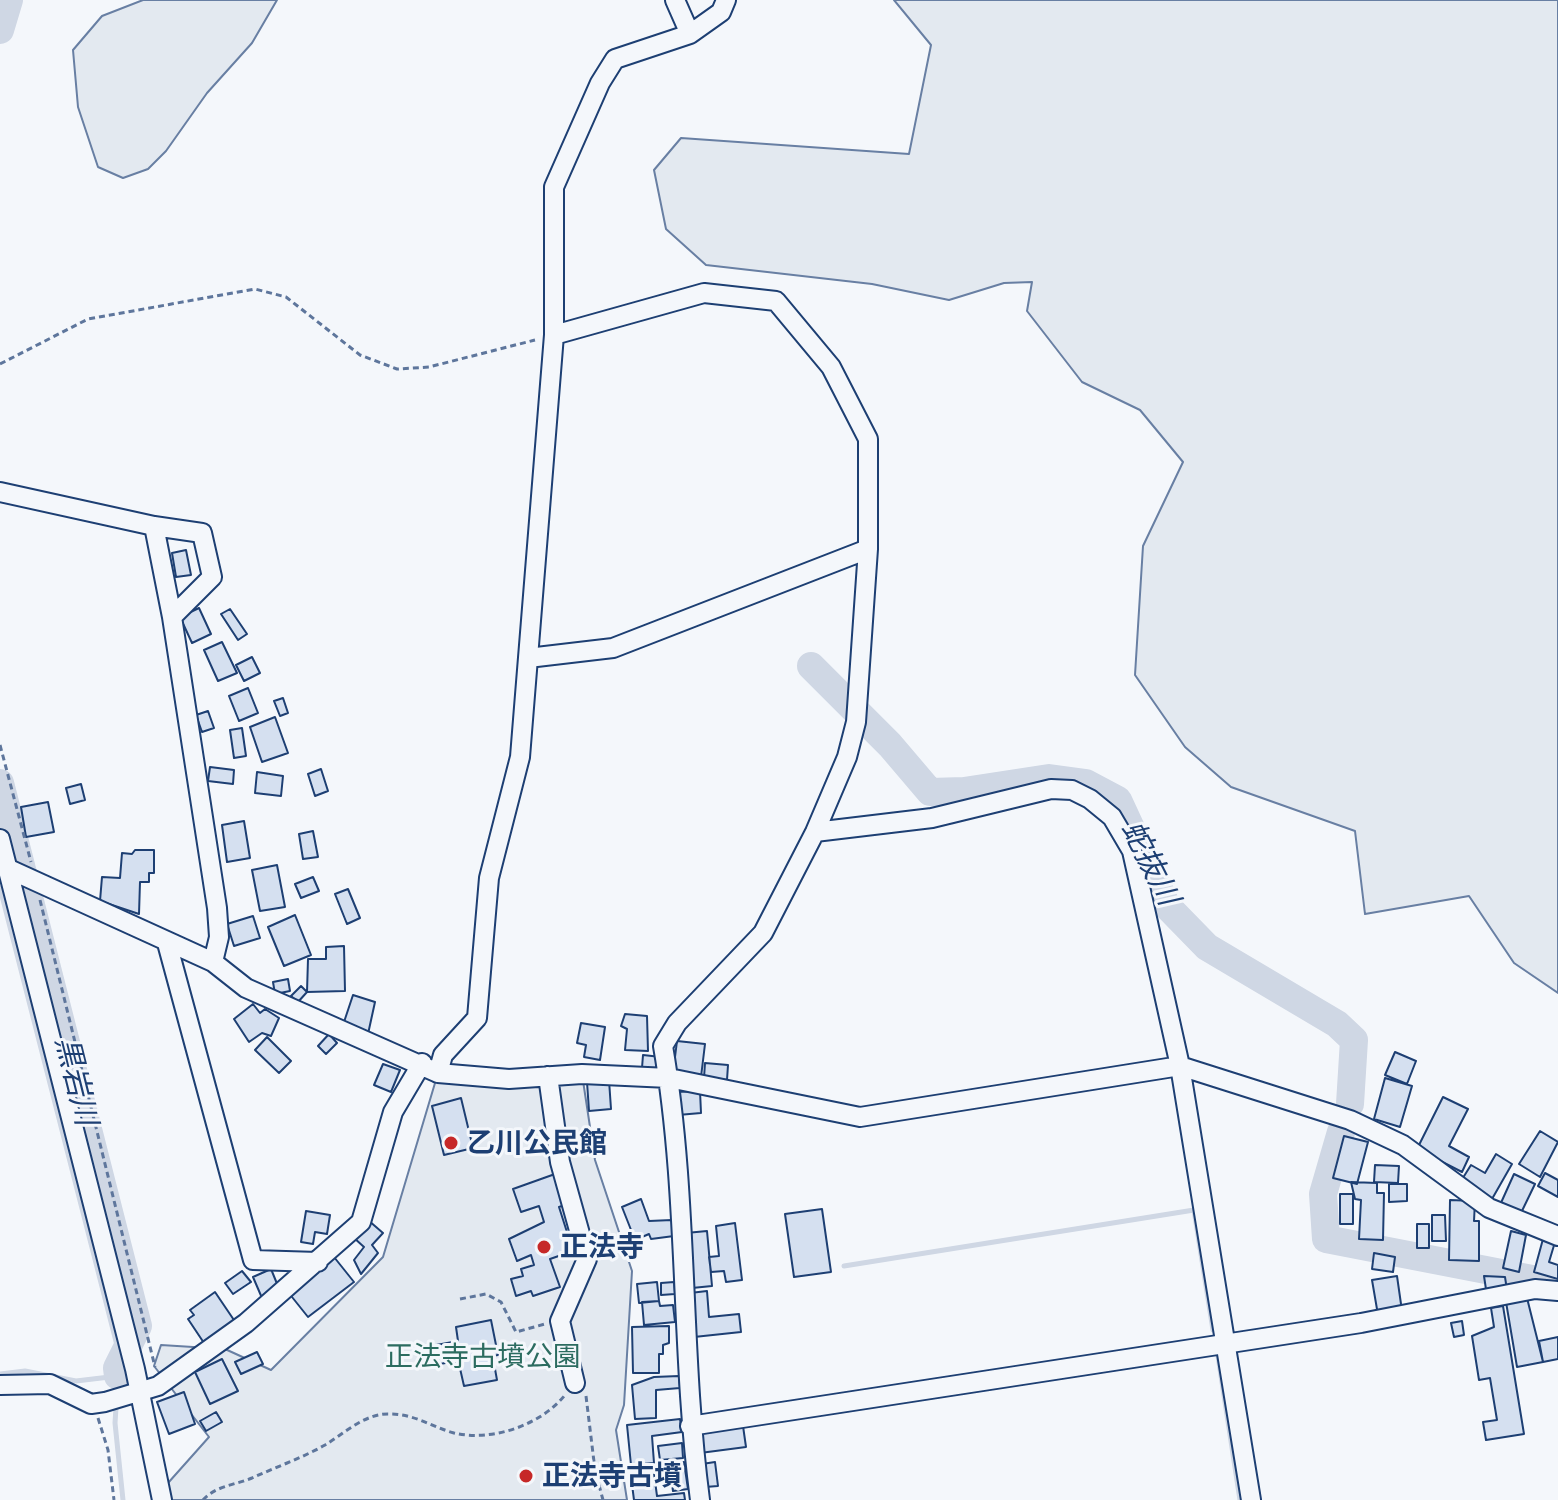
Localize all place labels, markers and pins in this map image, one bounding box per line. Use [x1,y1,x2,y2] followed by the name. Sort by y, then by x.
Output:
[467,1126,607,1160] place label: 乙川公民館
[442,1134,460,1152] marker: 乙川公民館
[560,1230,644,1264] place label: 正法寺
[535,1238,553,1256] marker: 正法寺
[542,1459,682,1493] place label: 正法寺古墳
[517,1467,535,1485] marker: 正法寺古墳

